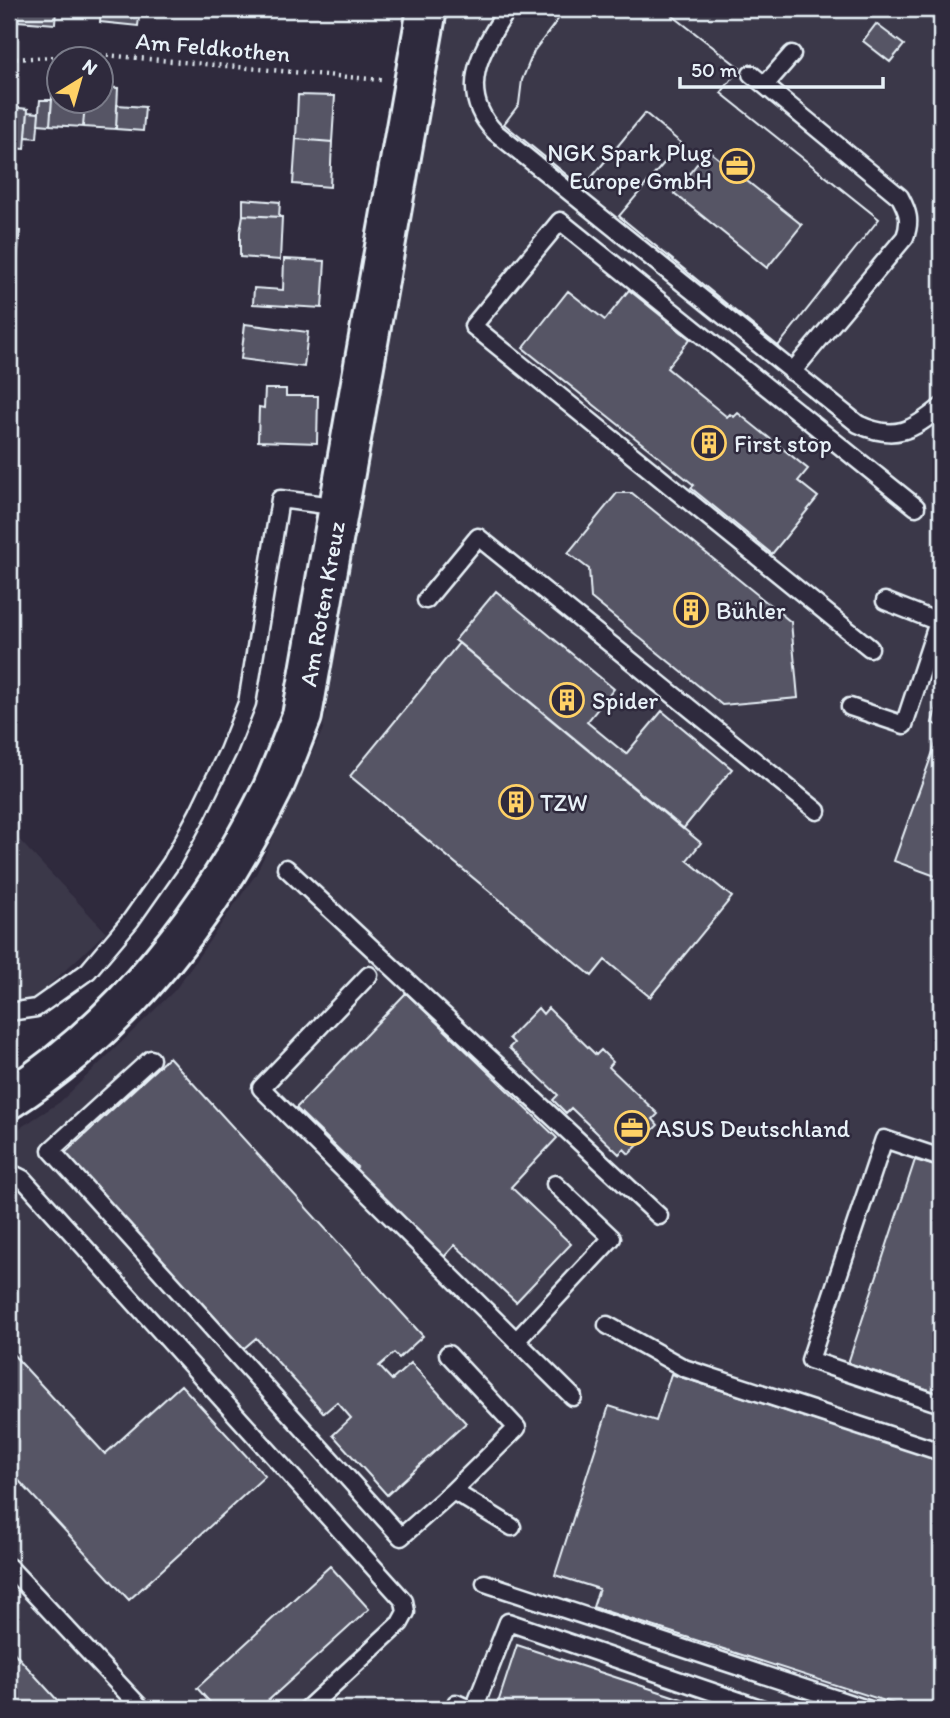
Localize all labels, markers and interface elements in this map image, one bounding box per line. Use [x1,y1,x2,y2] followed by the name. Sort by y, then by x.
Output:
[134,26,292,68] street label: Am Feldkothen
[46,46,116,116] north arrow
[680,46,884,90] scale bar
[78,54,102,80] text: N
[691,57,738,82] text: 50 m
[547,138,713,195] place label: NGK Spark Plug Europe GmbH
[718,147,756,185] office icon: NGK Spark Plug Europe GmbH
[690,424,728,462] building icon: First stop
[734,429,832,458] place label: First stop
[293,519,351,689] street label: Am Roten Kreuz
[672,591,710,629] building icon: Bühler
[716,596,786,625] place label: Bühler
[548,681,586,719] building icon: Spider
[592,686,659,715] place label: Spider
[497,783,535,821] building icon: TZW
[540,788,588,817] place label: TZW
[613,1109,651,1147] office icon: ASUS Deutschland
[656,1114,850,1143] place label: ASUS Deutschland

